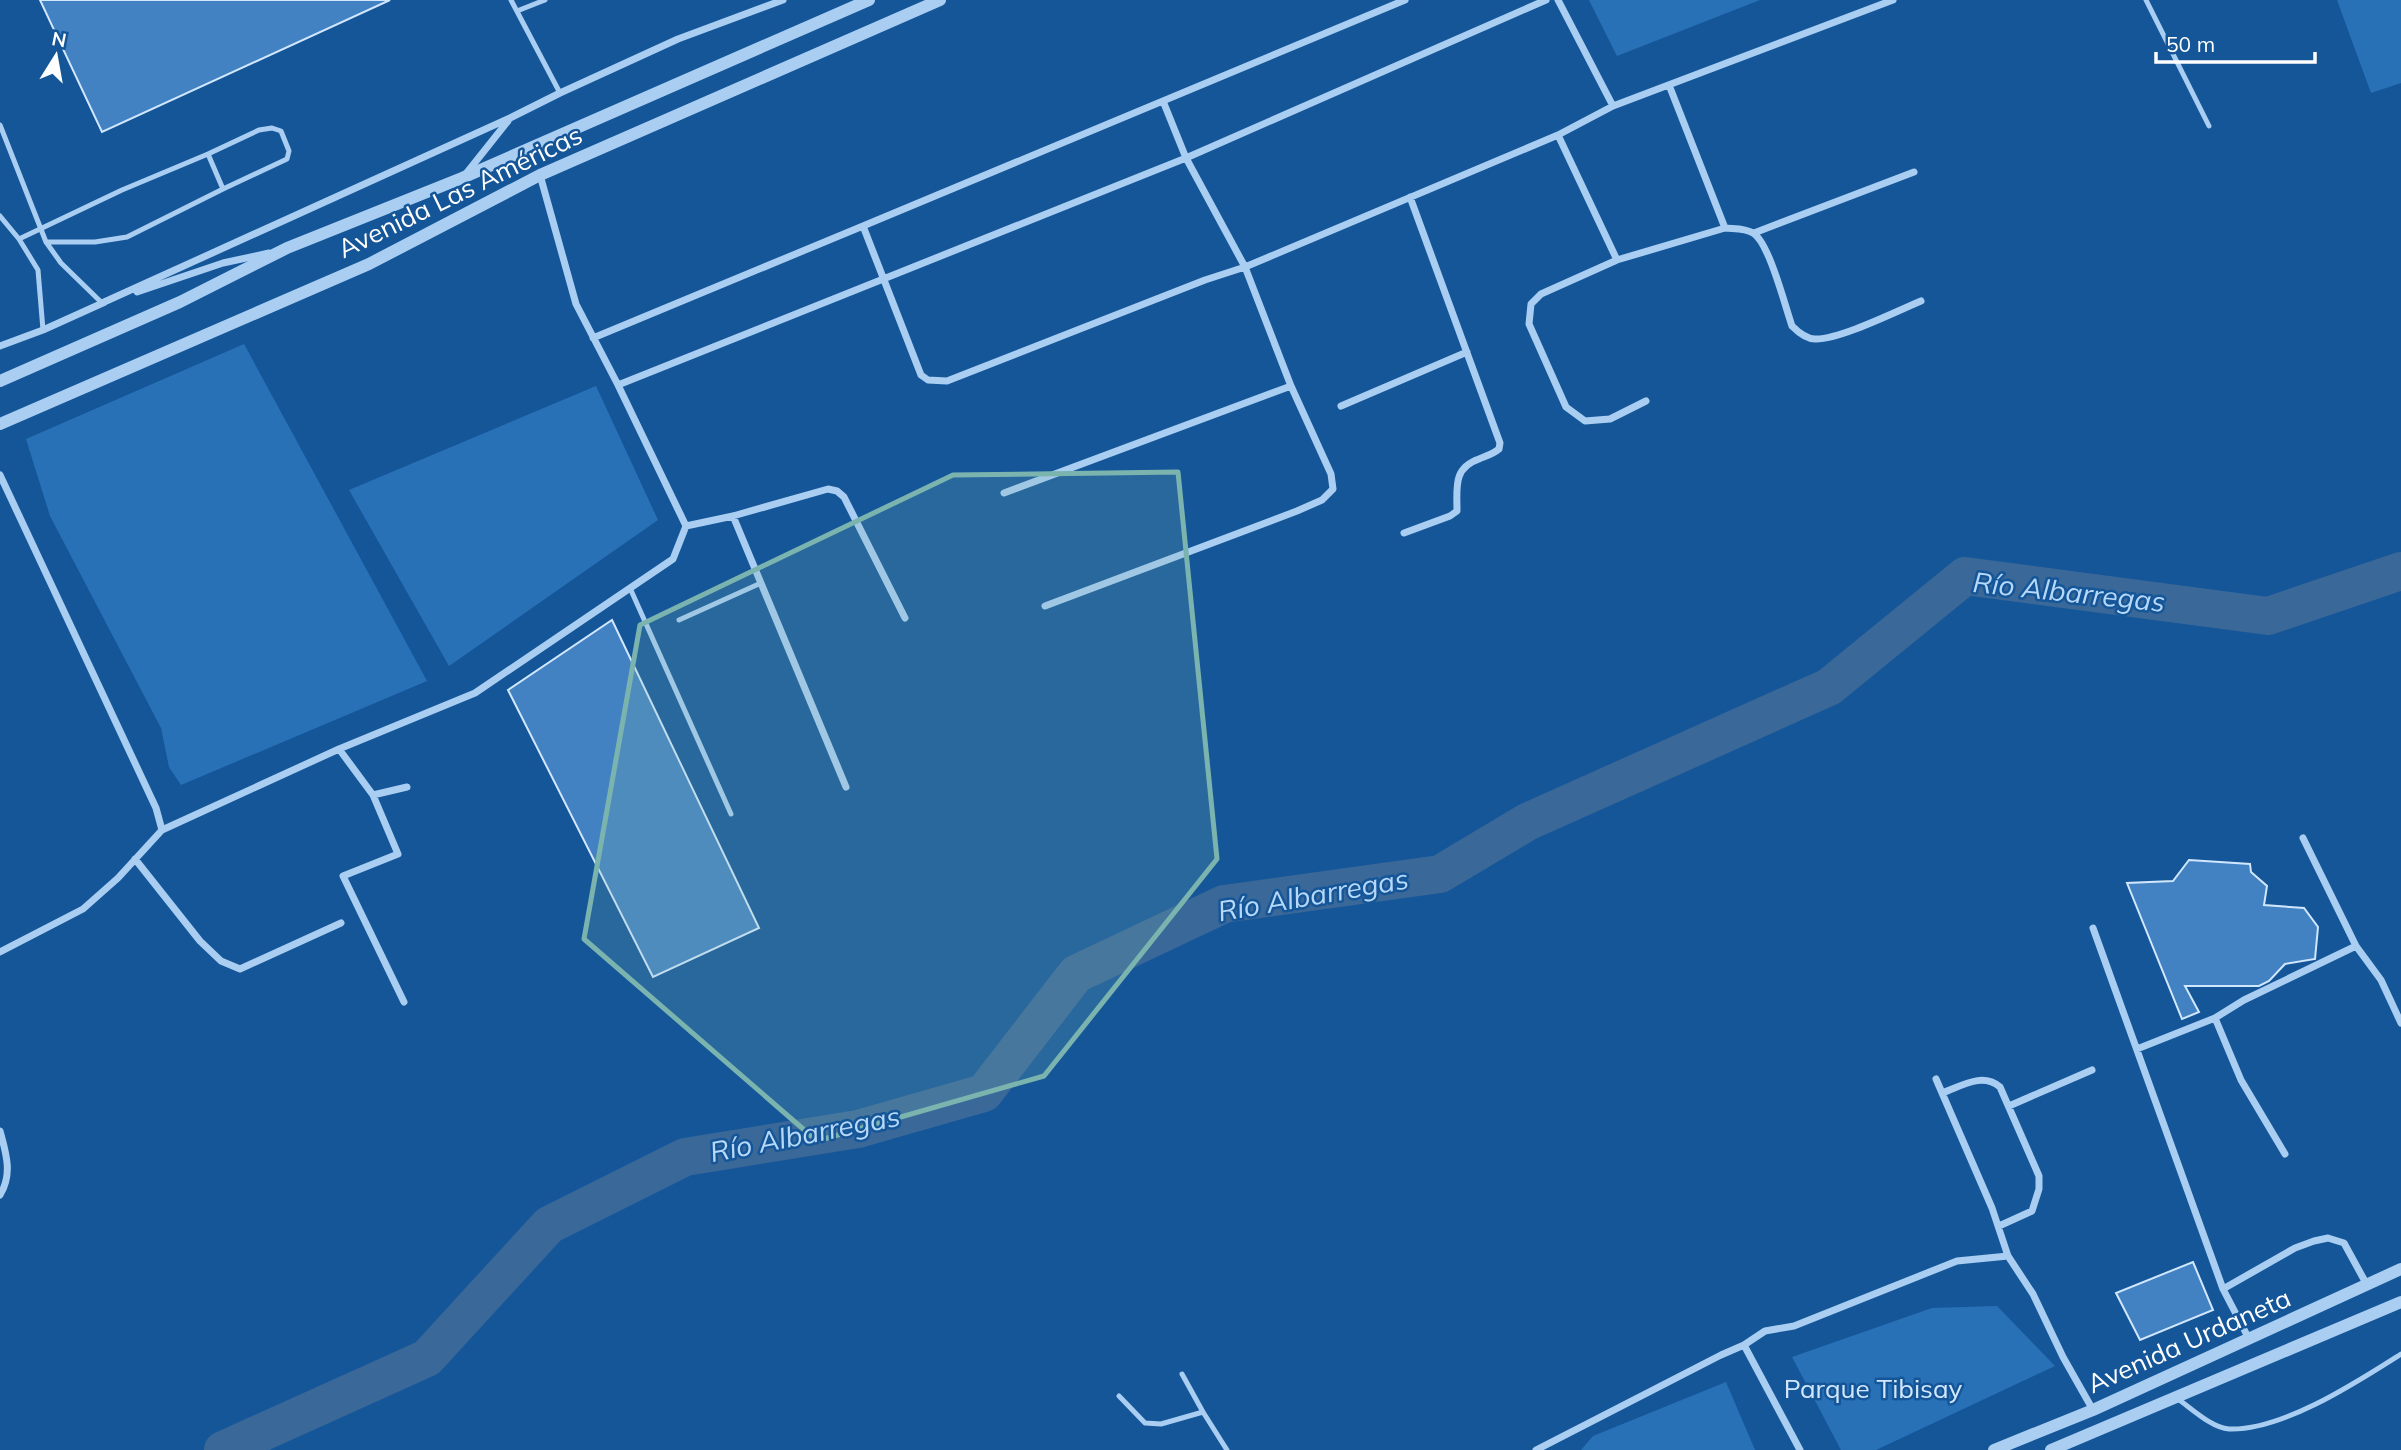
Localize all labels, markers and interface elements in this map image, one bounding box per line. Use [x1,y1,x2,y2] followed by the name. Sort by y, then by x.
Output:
[21,21,91,91] north arrow
[2156,21,2315,65] scale bar
[50,26,69,52] text: N
[2166,31,2215,57] text: 50 m
[332,118,587,265] street label: Avenida Las Américas
[1971,564,2167,619] water label: Río Albarregas
[1215,861,1411,929] water label: Río Albarregas
[707,1098,903,1169] water label: Río Albarregas
[2082,1281,2296,1400] street label: Avenida Urdaneta
[1784,1372,1962,1405] park label: Parque Tibisay

